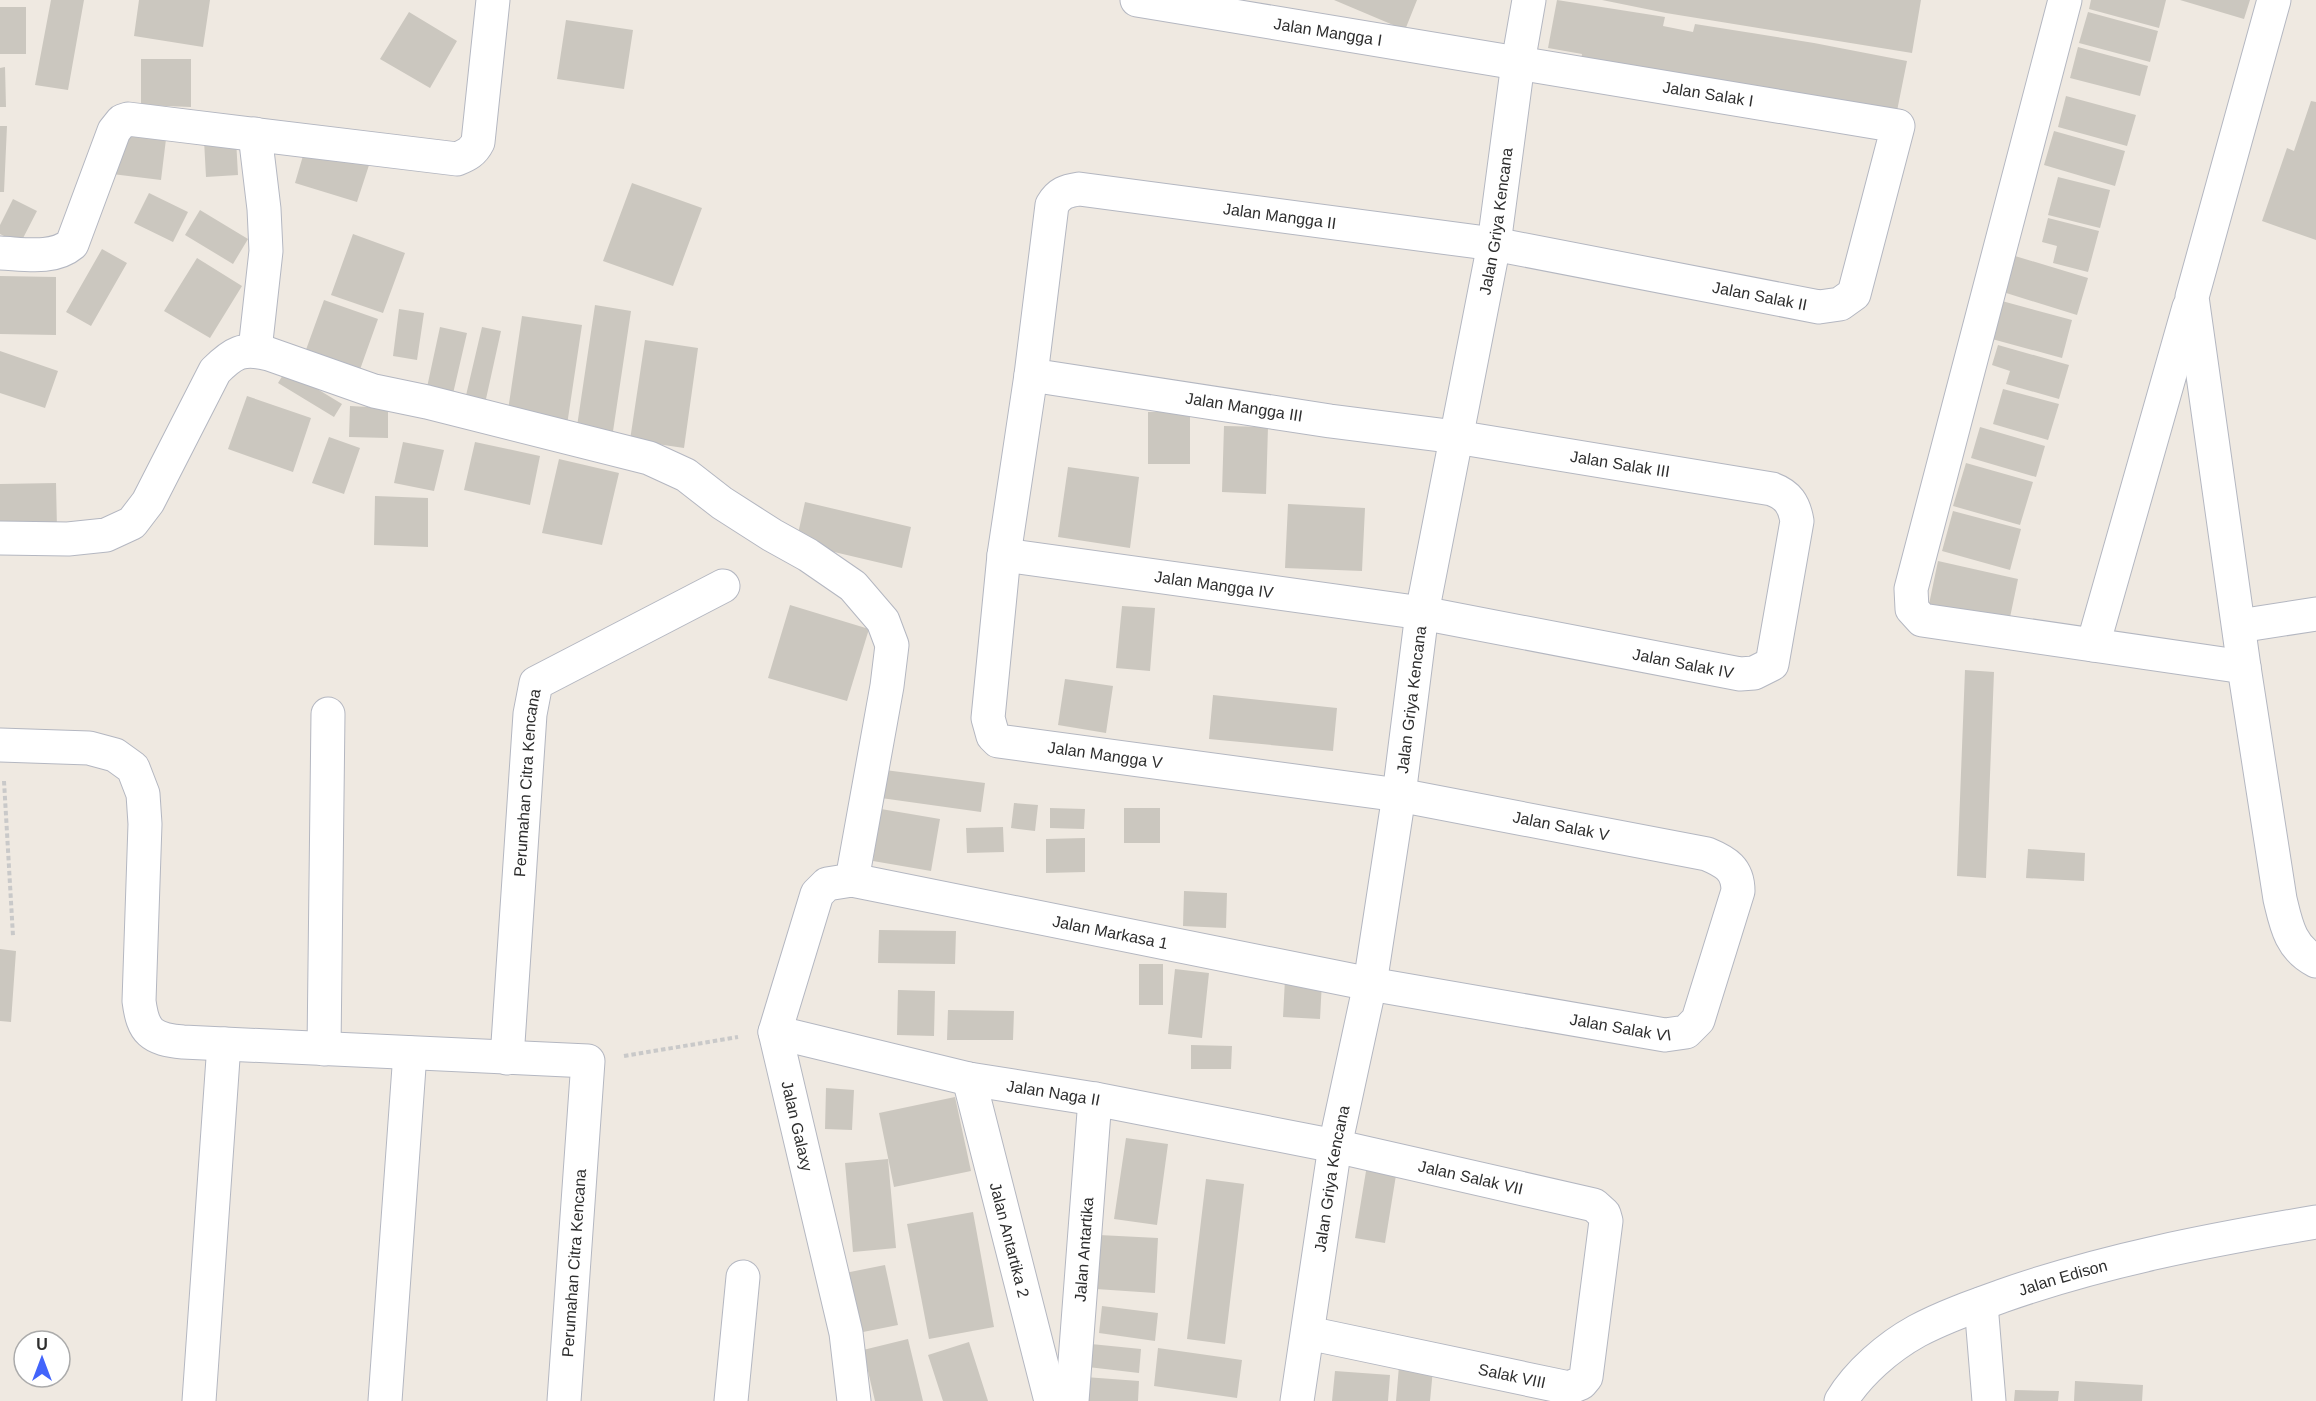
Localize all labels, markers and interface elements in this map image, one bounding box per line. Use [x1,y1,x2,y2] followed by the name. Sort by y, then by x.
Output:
[1273,15,1383,49] street label: Jalan Mangga I
[1661,78,1755,110] street label: Jalan Salak I
[1476,146,1515,296] street label: Jalan Griya Kencana
[1222,200,1337,232] street label: Jalan Mangga II
[1711,278,1809,313] street label: Jalan Salak II
[1184,389,1304,425] street label: Jalan Mangga III
[1569,448,1671,480] street label: Jalan Salak III
[1153,567,1275,601] street label: Jalan Mangga IV
[1393,625,1429,774] street label: Jalan Griya Kencana
[1631,645,1735,681] street label: Jalan Salak IV
[511,687,543,877] street label: Perumahan Citra Kencana
[1047,739,1164,772] street label: Jalan Mangga V
[1511,808,1611,844] street label: Jalan Salak V
[1051,912,1170,952] street label: Jalan Markasa 1
[1569,1010,1672,1044] street label: Jalan Salak VI
[1005,1077,1102,1108] street label: Jalan Naga II
[778,1079,816,1173] street label: Jalan Galaxy
[1311,1104,1352,1253] street label: Jalan Griya Kencana
[1417,1157,1525,1197] street label: Jalan Salak VII
[559,1168,589,1358] street label: Perumahan Citra Kencana
[987,1180,1033,1299] street label: Jalan Antartika 2
[1071,1196,1096,1302] street label: Jalan Antartika
[2016,1256,2109,1298] street label: Jalan Edison
[12,1329,72,1389] north arrow
[36,1336,48,1353] text: U
[1477,1361,1547,1391] street label: Salak VIII

